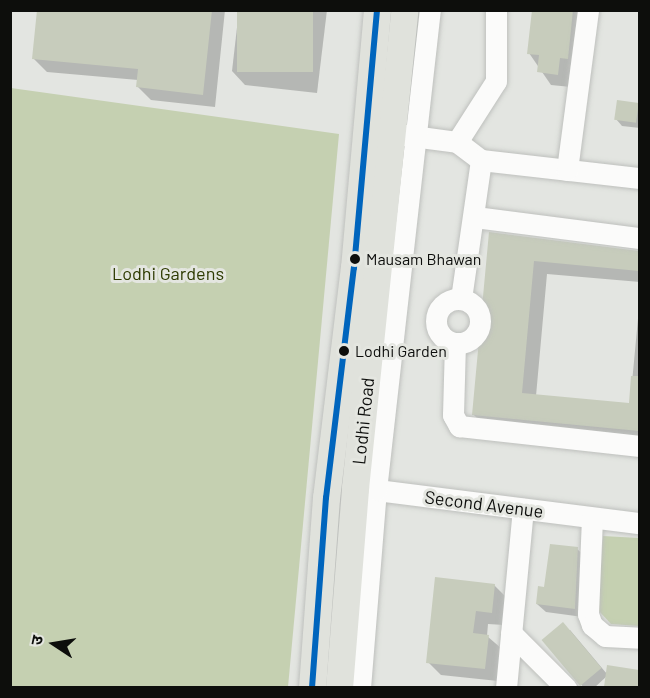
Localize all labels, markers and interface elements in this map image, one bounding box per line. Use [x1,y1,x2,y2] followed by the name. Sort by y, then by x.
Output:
[366,249,481,269] place label: Mausam Bhawan
[349,253,361,265] marker: Mausam Bhawan
[112,262,224,284] park label: Lodhi Gardens
[355,341,447,361] place label: Lodhi Garden
[338,345,350,357] marker: Lodhi Garden
[348,376,378,466] street label: Lodhi Road
[423,486,545,522] street label: Second Avenue
[24,614,84,674] north arrow
[26,634,46,647] text: उ

